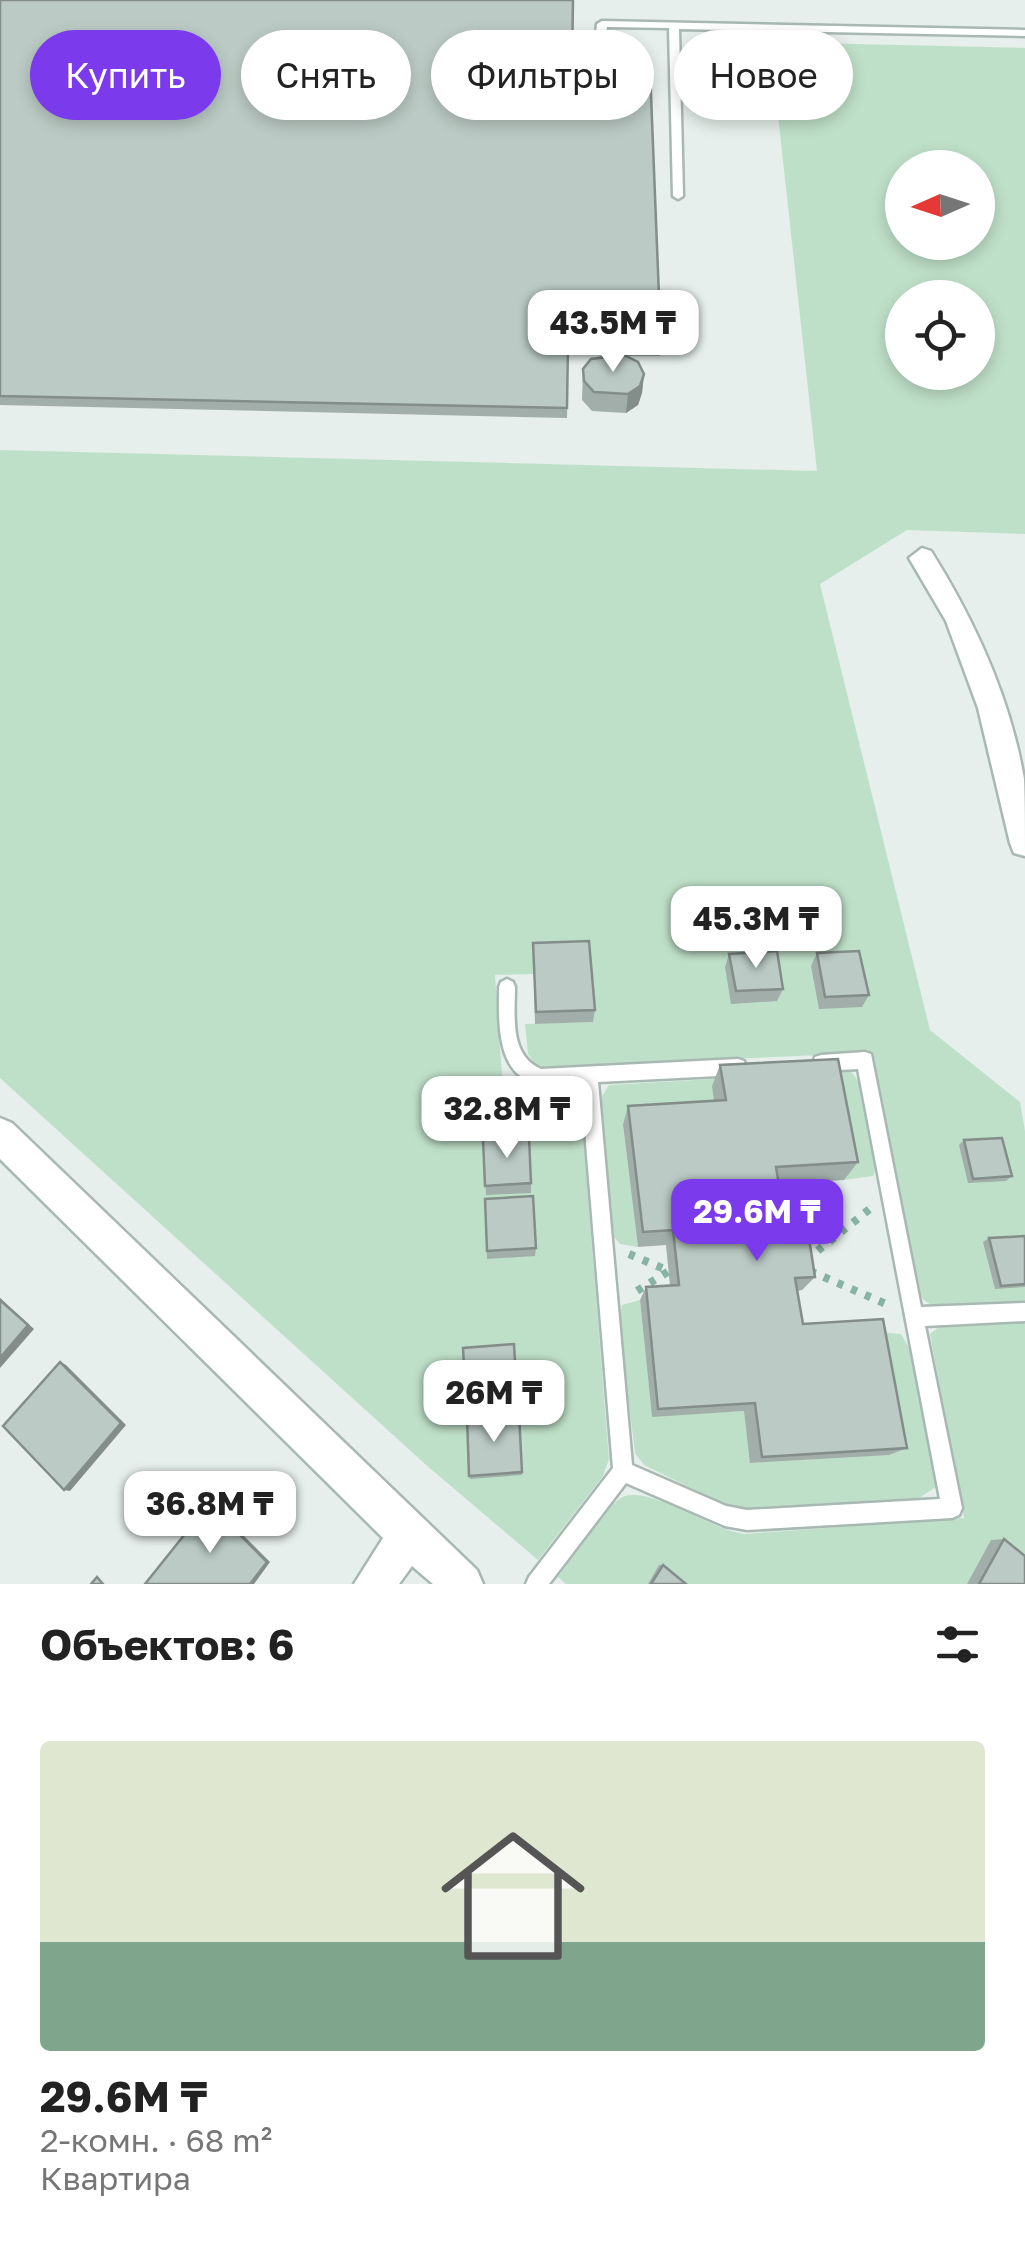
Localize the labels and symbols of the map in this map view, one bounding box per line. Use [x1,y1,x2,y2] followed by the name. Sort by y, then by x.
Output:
[885,150,995,260] north arrow
[521,290,705,375] pin: 43.5M ₸
[664,886,848,971] pin: 45.3M ₸
[415,1076,599,1161] pin: 32.8M ₸
[665,1179,849,1264] pin: 29.6M ₸
[424,1360,564,1445] pin: 26M ₸
[118,1471,302,1556] pin: 36.8M ₸

